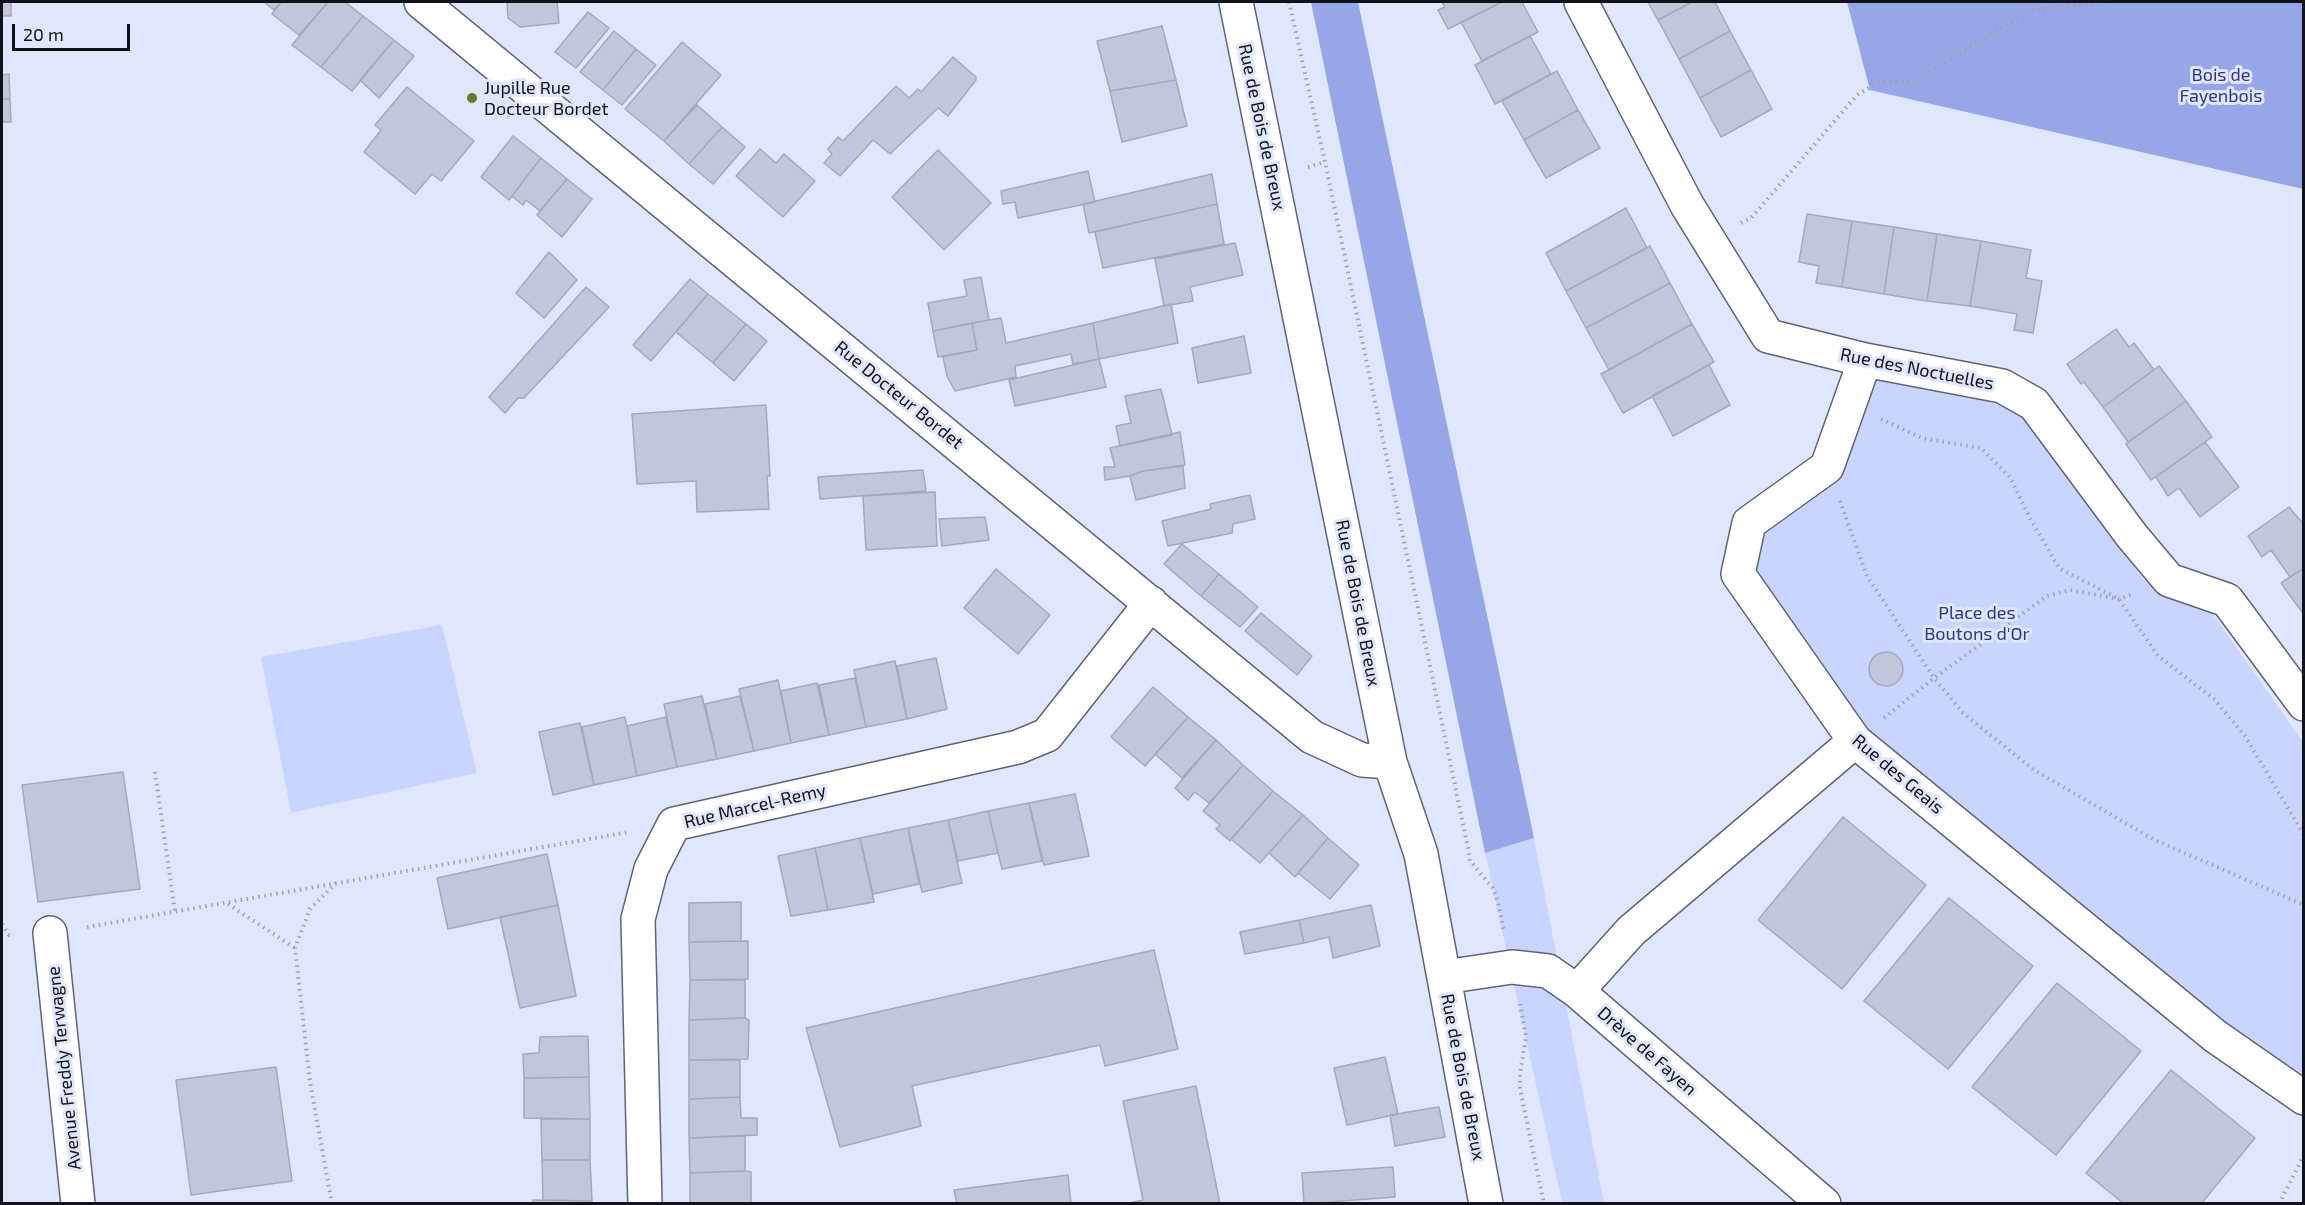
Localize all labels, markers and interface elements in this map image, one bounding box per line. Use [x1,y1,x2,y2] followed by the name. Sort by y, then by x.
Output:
[15,12,134,50] scale bar
[23,23,64,45] text: 20 m
[1234,42,1290,212] street label: Rue de Bois de Breux
[2180,64,2262,106] park label: Bois de Fayenbois
[484,77,608,119] place label: Jupille Rue Docteur Bordet
[465,91,479,105] marker: Jupille Rue Docteur Bordet
[830,336,968,454] street label: Rue Docteur Bordet
[1838,343,1996,395] street label: Rue des Noctuelles
[1331,518,1385,688] street label: Rue de Bois de Breux
[1924,602,2030,644] park label: Place des Boutons d'Or
[1848,730,1948,818] street label: Rue des Geais
[682,779,828,833] street label: Rue Marcel-Remy
[43,965,85,1171] street label: Avenue Freddy Terwagne
[1436,992,1490,1162] street label: Rue de Bois de Breux
[1593,1002,1701,1100] street label: Drève de Fayen

